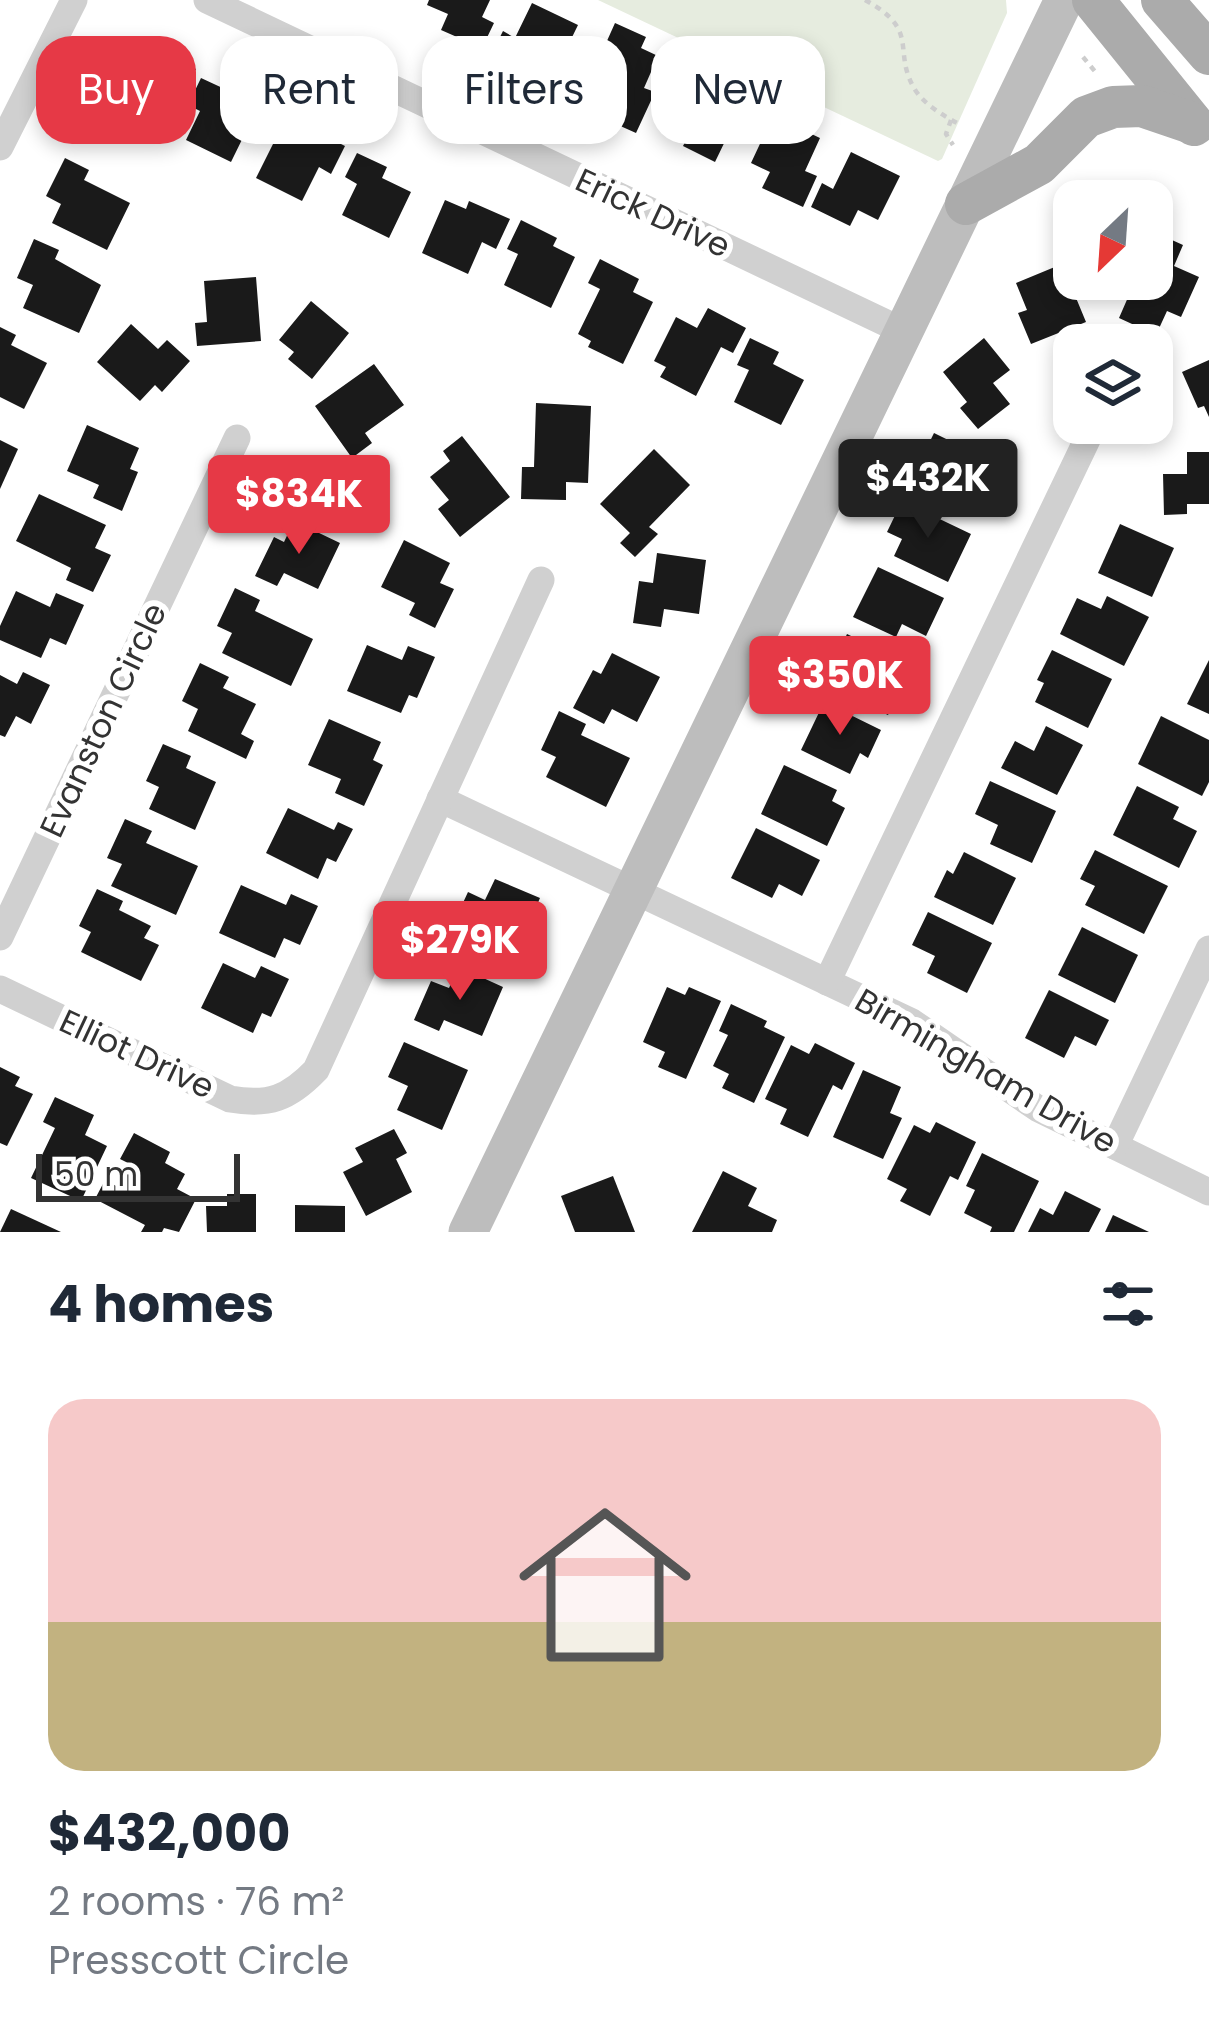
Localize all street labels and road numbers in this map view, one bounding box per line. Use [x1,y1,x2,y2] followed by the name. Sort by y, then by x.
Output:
[568,157,738,269] street label: Erick Drive
[28,595,178,845] street label: Evanston Circle
[846,977,1126,1165] street label: Birmingham Drive
[52,998,222,1110] street label: Elliot Drive

